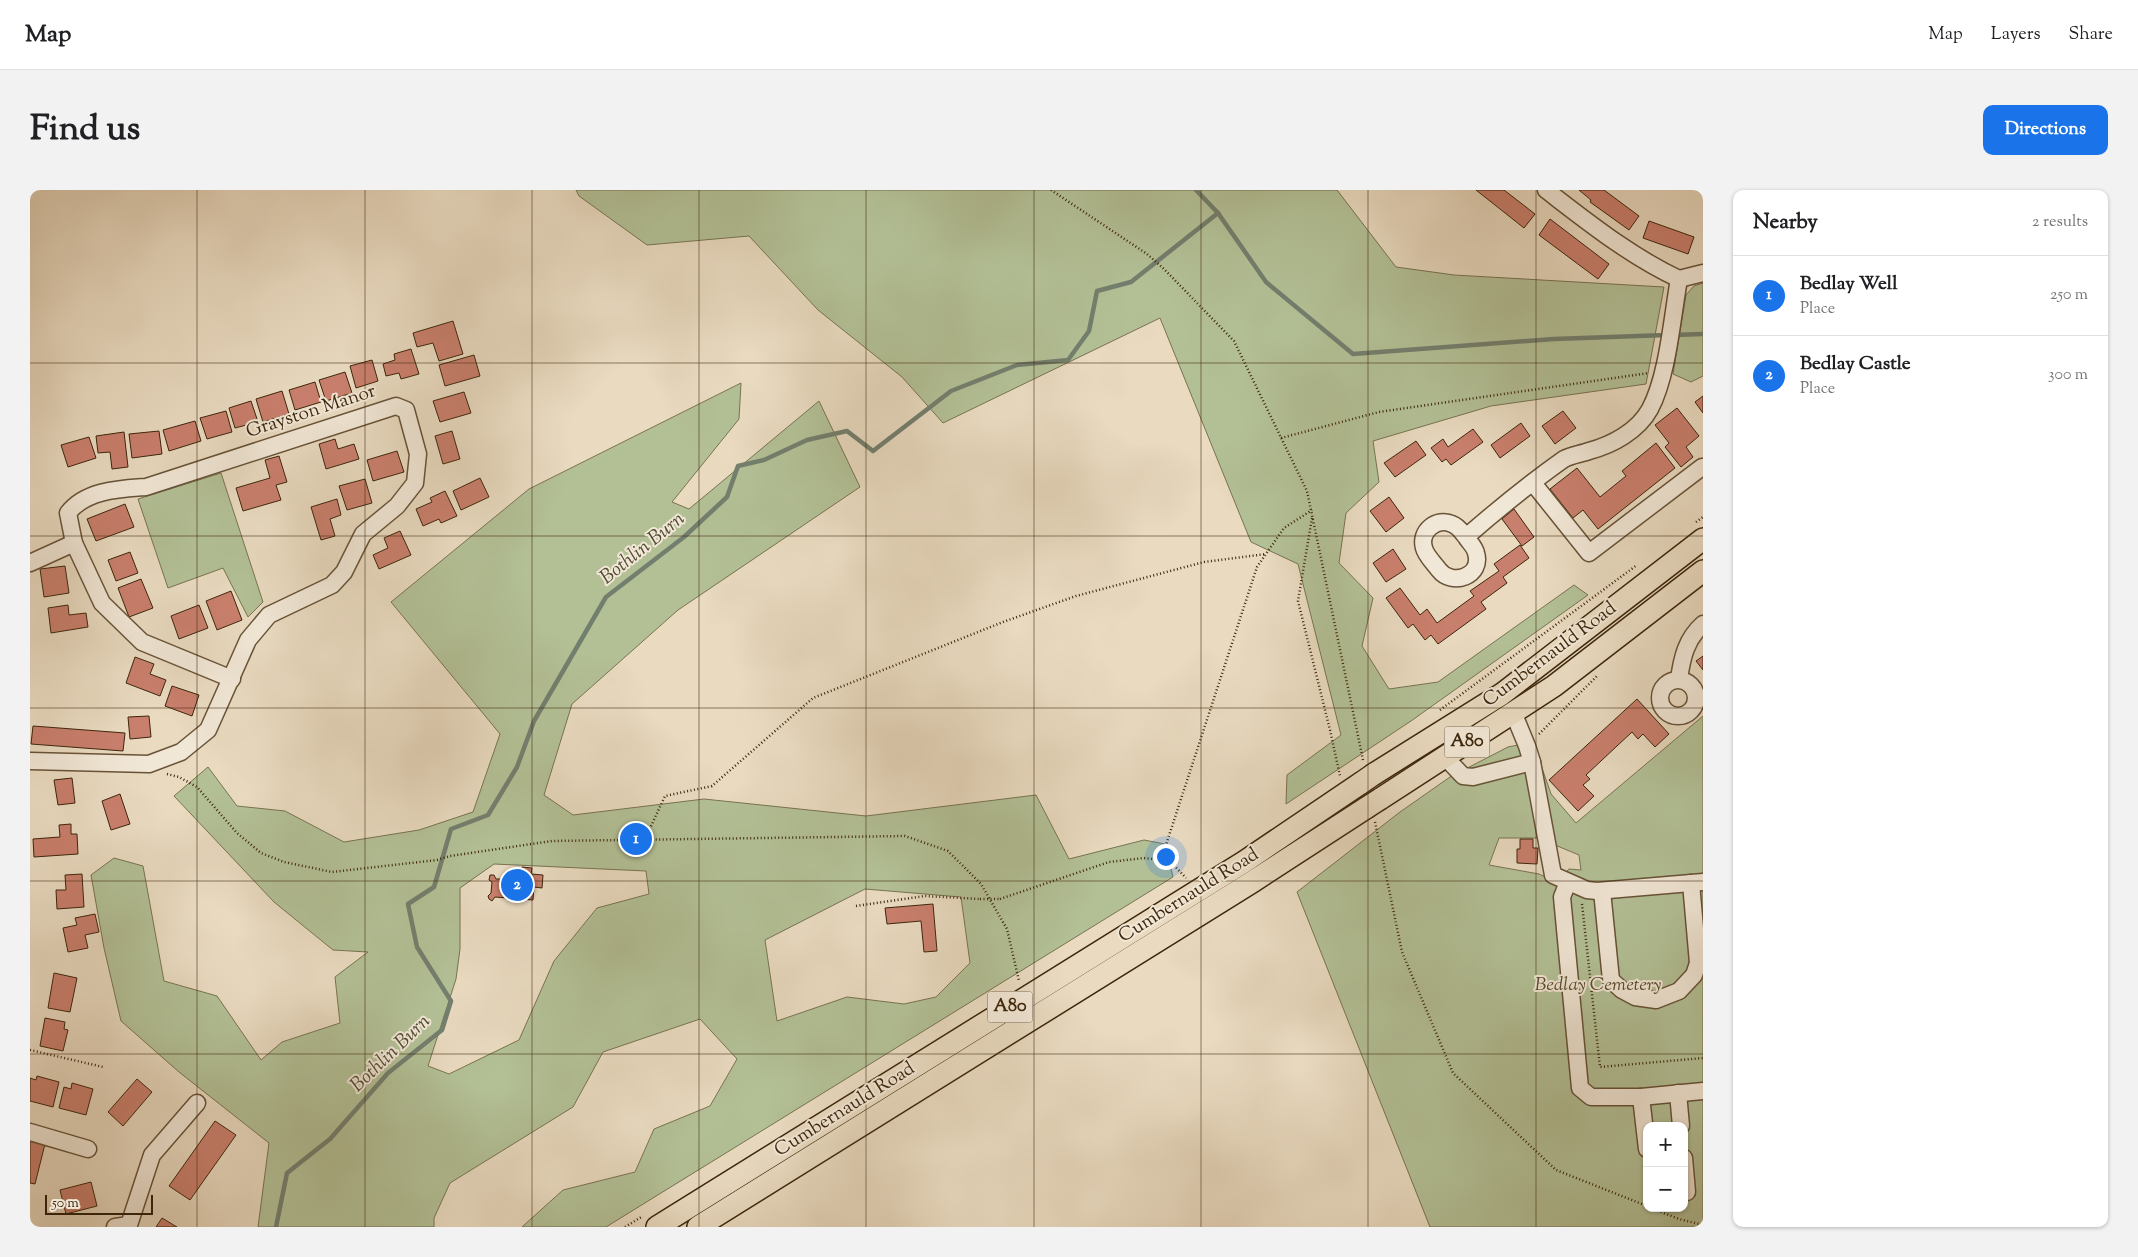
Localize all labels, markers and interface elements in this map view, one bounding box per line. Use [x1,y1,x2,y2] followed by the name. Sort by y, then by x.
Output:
[25,18,71,52] text: Map
[1928,22,1963,48] text: Map
[1991,22,2041,48] text: Layers
[2069,22,2113,48] text: Share
[30,105,140,156] text: Find us
[1983,105,2108,155] button: Directions
[1753,208,1818,238] text: Nearby
[2032,211,2088,234] text: 2 results
[1800,271,1897,298] text: Bedlay Well
[1766,284,1772,307] text: 1
[2050,284,2088,307] text: 250 m
[1800,298,1835,321] text: Place
[1800,351,1911,378] text: Bedlay Castle
[1765,364,1773,387] text: 2
[2048,364,2088,387] text: 300 m
[243,378,379,446] street label: Grayston Manor
[1800,378,1835,401] text: Place
[594,505,692,592] water label: Bothlin Burn
[1478,596,1623,714] street label: Cumbernauld Road
[1444,726,1490,758] road number: A80
[620,820,652,858] pin: 1
[1114,842,1265,950] street label: Cumbernauld Road
[1153,844,1179,870] your location
[501,866,533,904] pin: 2
[1535,972,1662,999] park label: Bedlay Cemetery
[988,992,1032,1022] road number: A80
[344,1008,438,1100] water label: Bothlin Burn
[770,1056,921,1164] street label: Cumbernauld Road
[1643,1122,1688,1212] map controls
[1643,1122,1688,1167] button: +
[1643,1167,1688,1212] button: −
[45,1192,152,1215] scale bar
[52,1194,79,1214] text: 50 m

